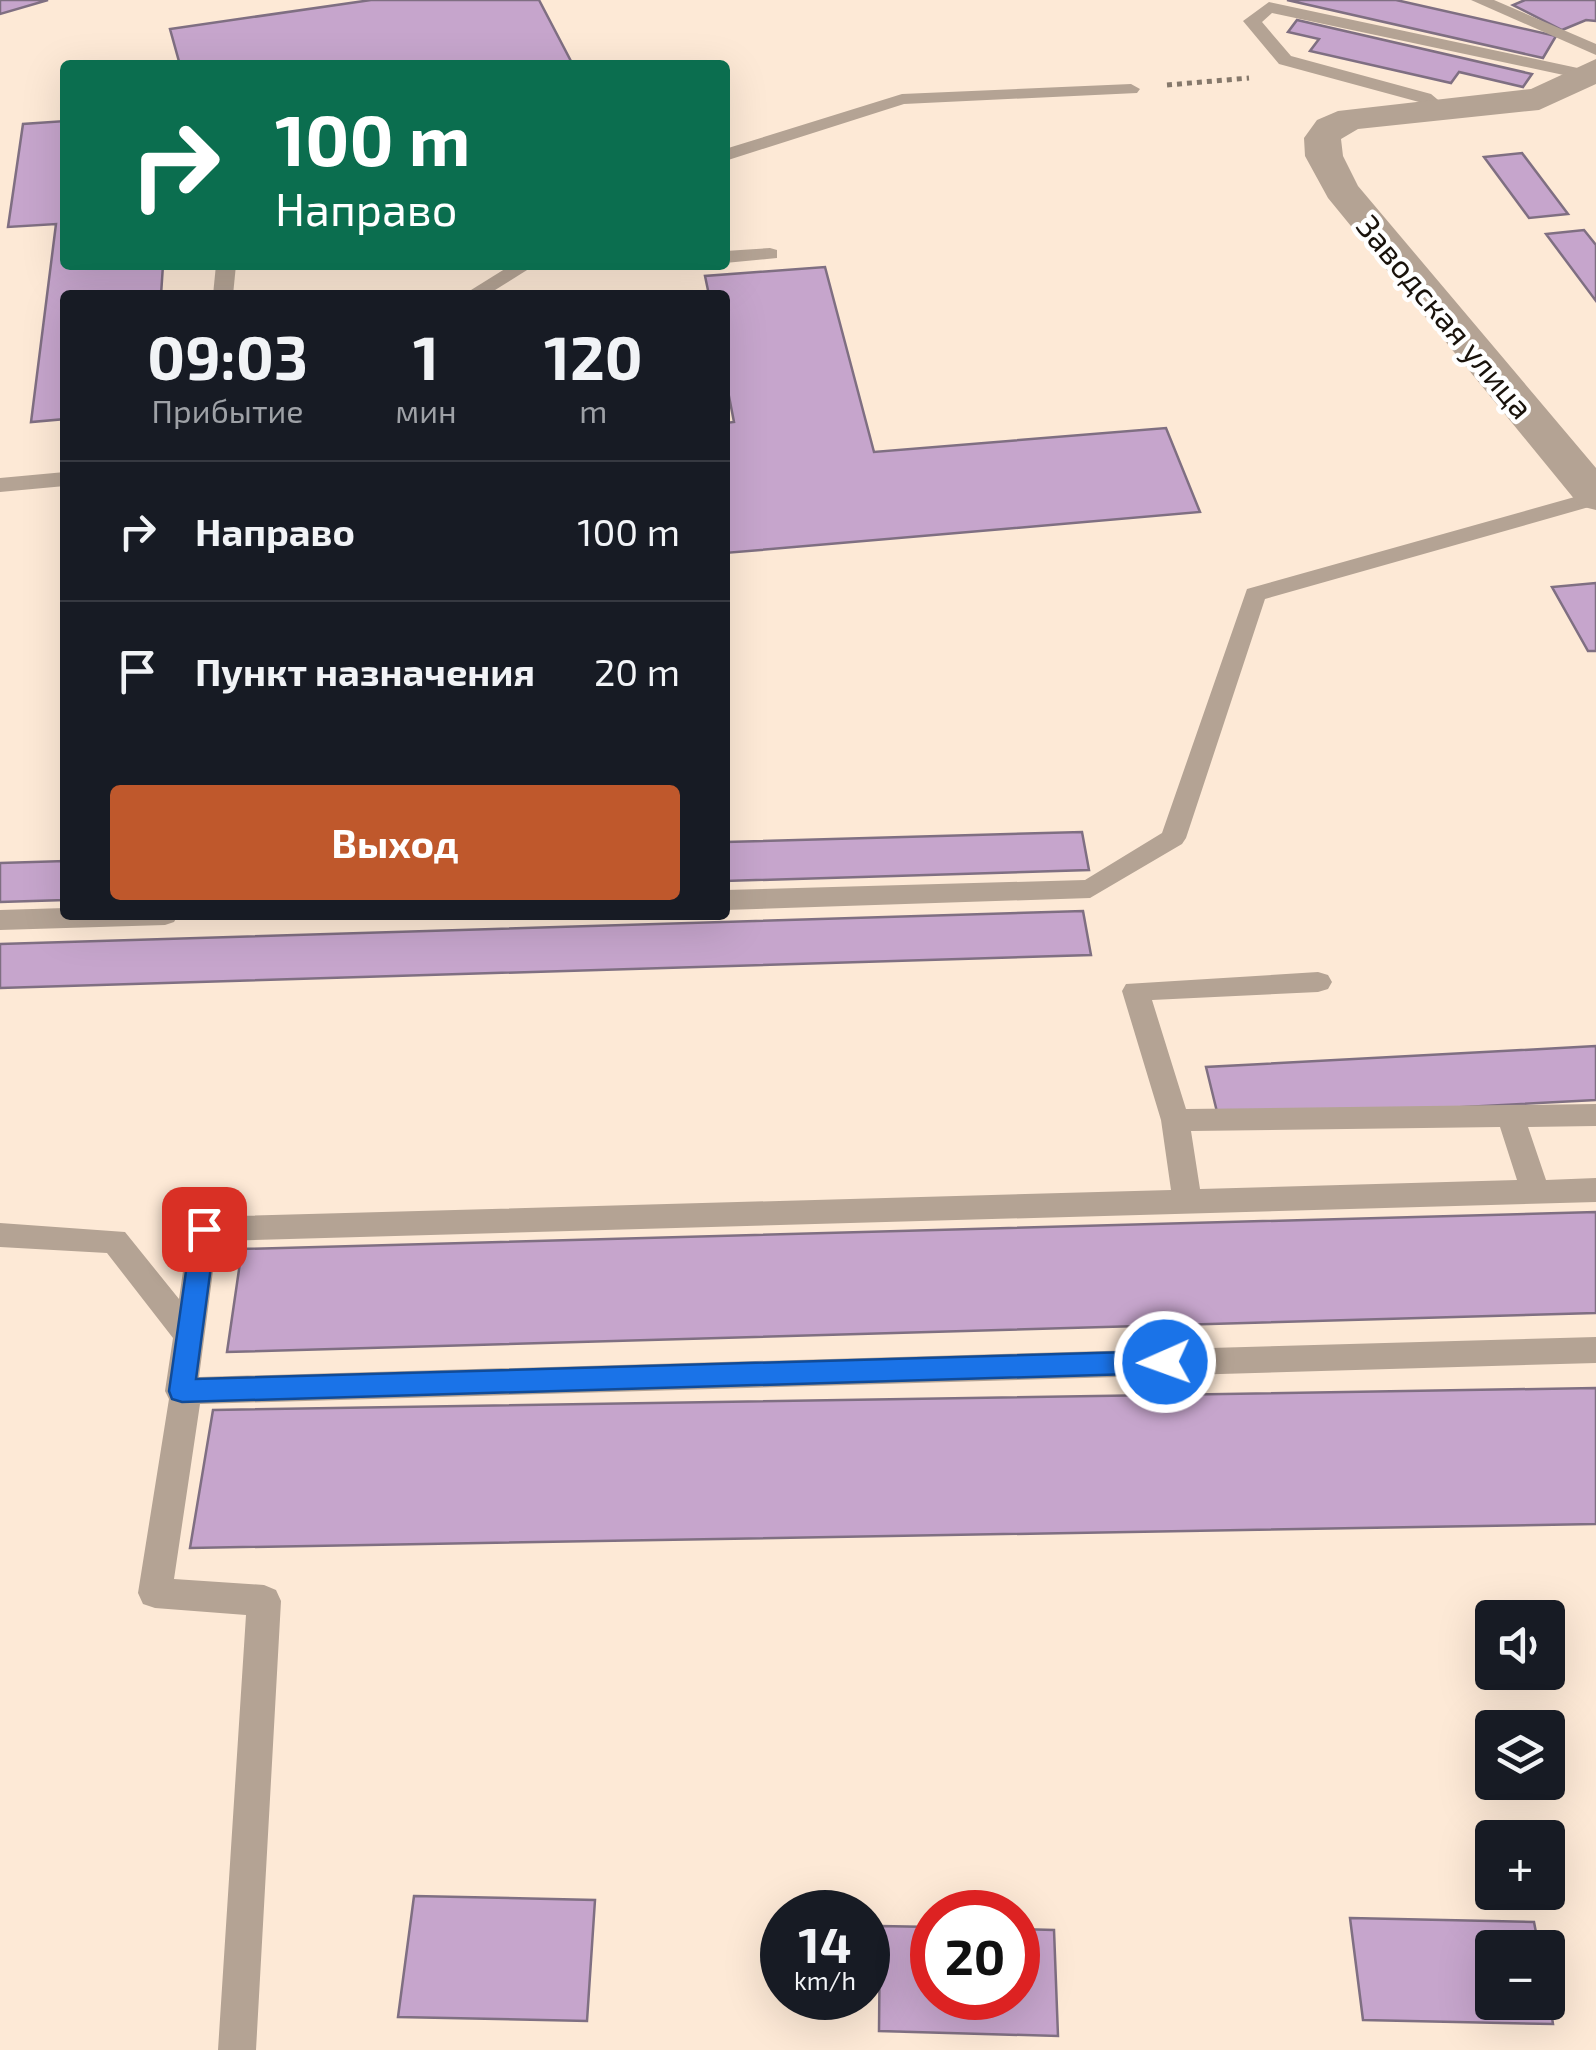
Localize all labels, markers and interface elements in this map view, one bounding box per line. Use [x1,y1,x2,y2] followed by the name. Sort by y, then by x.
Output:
[275,96,470,180] text: 100 m
[110,100,240,230] icon: right
[275,181,457,235] text: Направо
[1349,207,1542,426] street label: Заводская улица
[147,320,308,392] text: 09:03
[413,320,439,392] text: 1
[544,320,643,392] text: 120
[152,391,304,429] text: Прибытие
[395,391,457,429] text: мин
[579,391,607,429] text: m
[110,504,165,559] icon: right
[195,508,355,554] text: Направо
[577,508,680,554] text: 100 m
[110,644,165,699] icon: arrive
[195,648,535,694] text: Пункт назначения
[594,648,680,694] text: 20 m
[110,785,680,900] button: Выход
[162,1187,247,1272] pin
[177,1202,232,1257] icon: arrive
[1113,1310,1217,1414] position arrow
[1475,1600,1565,2020] map controls
[1475,1600,1565,1690] button: sound
[1475,1710,1565,1800] button: layers
[1475,1820,1565,1910] button: +
[910,1890,1040,2020] speed limit sign: 20
[798,1913,852,1973] text: 14
[1475,1930,1565,2020] button: −
[794,1965,856,1995] text: km/h

